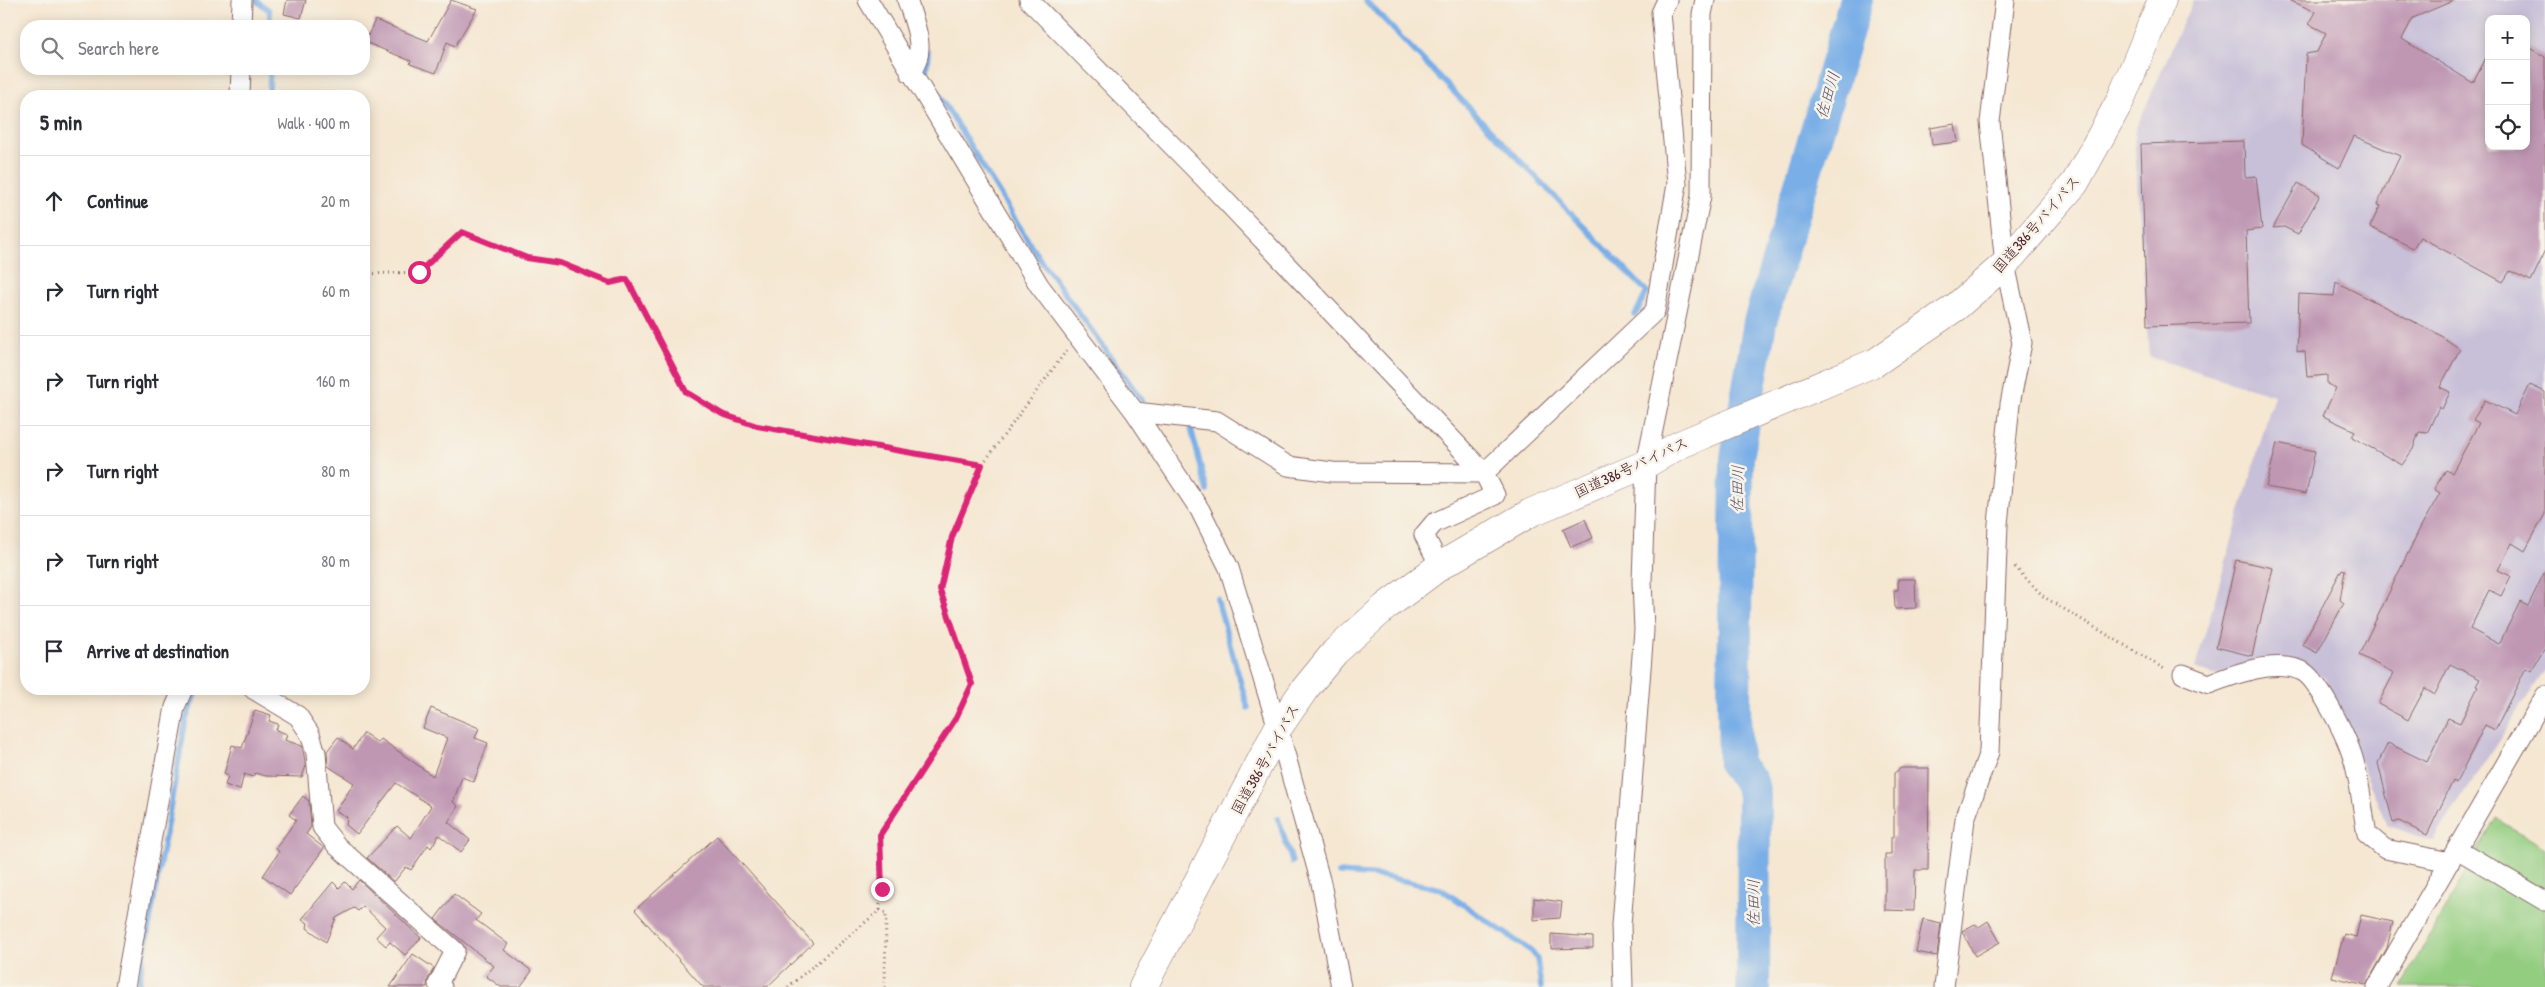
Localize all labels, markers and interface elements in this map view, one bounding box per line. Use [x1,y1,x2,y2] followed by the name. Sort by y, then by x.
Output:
[2485,15,2530,150] map controls
[2485,15,2530,60] button: +
[20,20,370,75] search box
[38,34,66,62] icon: search
[78,35,159,61] text: Search here
[2485,60,2530,105] button: −
[1809,69,1845,121] water label: 佐田川
[2485,105,2530,150] button: locate
[40,108,82,137] text: 5 min
[278,112,350,134] text: Walk · 400 m
[1987,170,2085,278] street label: 国道386号バイパス
[40,187,68,215] icon: ahead
[87,188,148,214] text: Continue
[321,190,350,212] text: 20 m
[408,261,431,284] route start
[40,277,68,305] icon: right
[87,278,158,304] text: Turn right
[322,280,350,302] text: 60 m
[40,367,68,395] icon: right
[87,368,158,394] text: Turn right
[316,370,350,392] text: 160 m
[1570,431,1692,503] street label: 国道386号バイパス
[40,457,68,485] icon: right
[87,458,158,484] text: Turn right
[321,460,350,482] text: 80 m
[1726,465,1748,513] water label: 佐田川
[40,547,68,575] icon: right
[87,548,158,574] text: Turn right
[321,550,350,572] text: 80 m
[40,637,68,665] icon: arrive
[87,638,229,664] text: Arrive at destination
[1226,700,1304,818] street label: 国道386号バイパス
[871,878,894,901] route end
[1742,879,1764,927] water label: 佐田川

